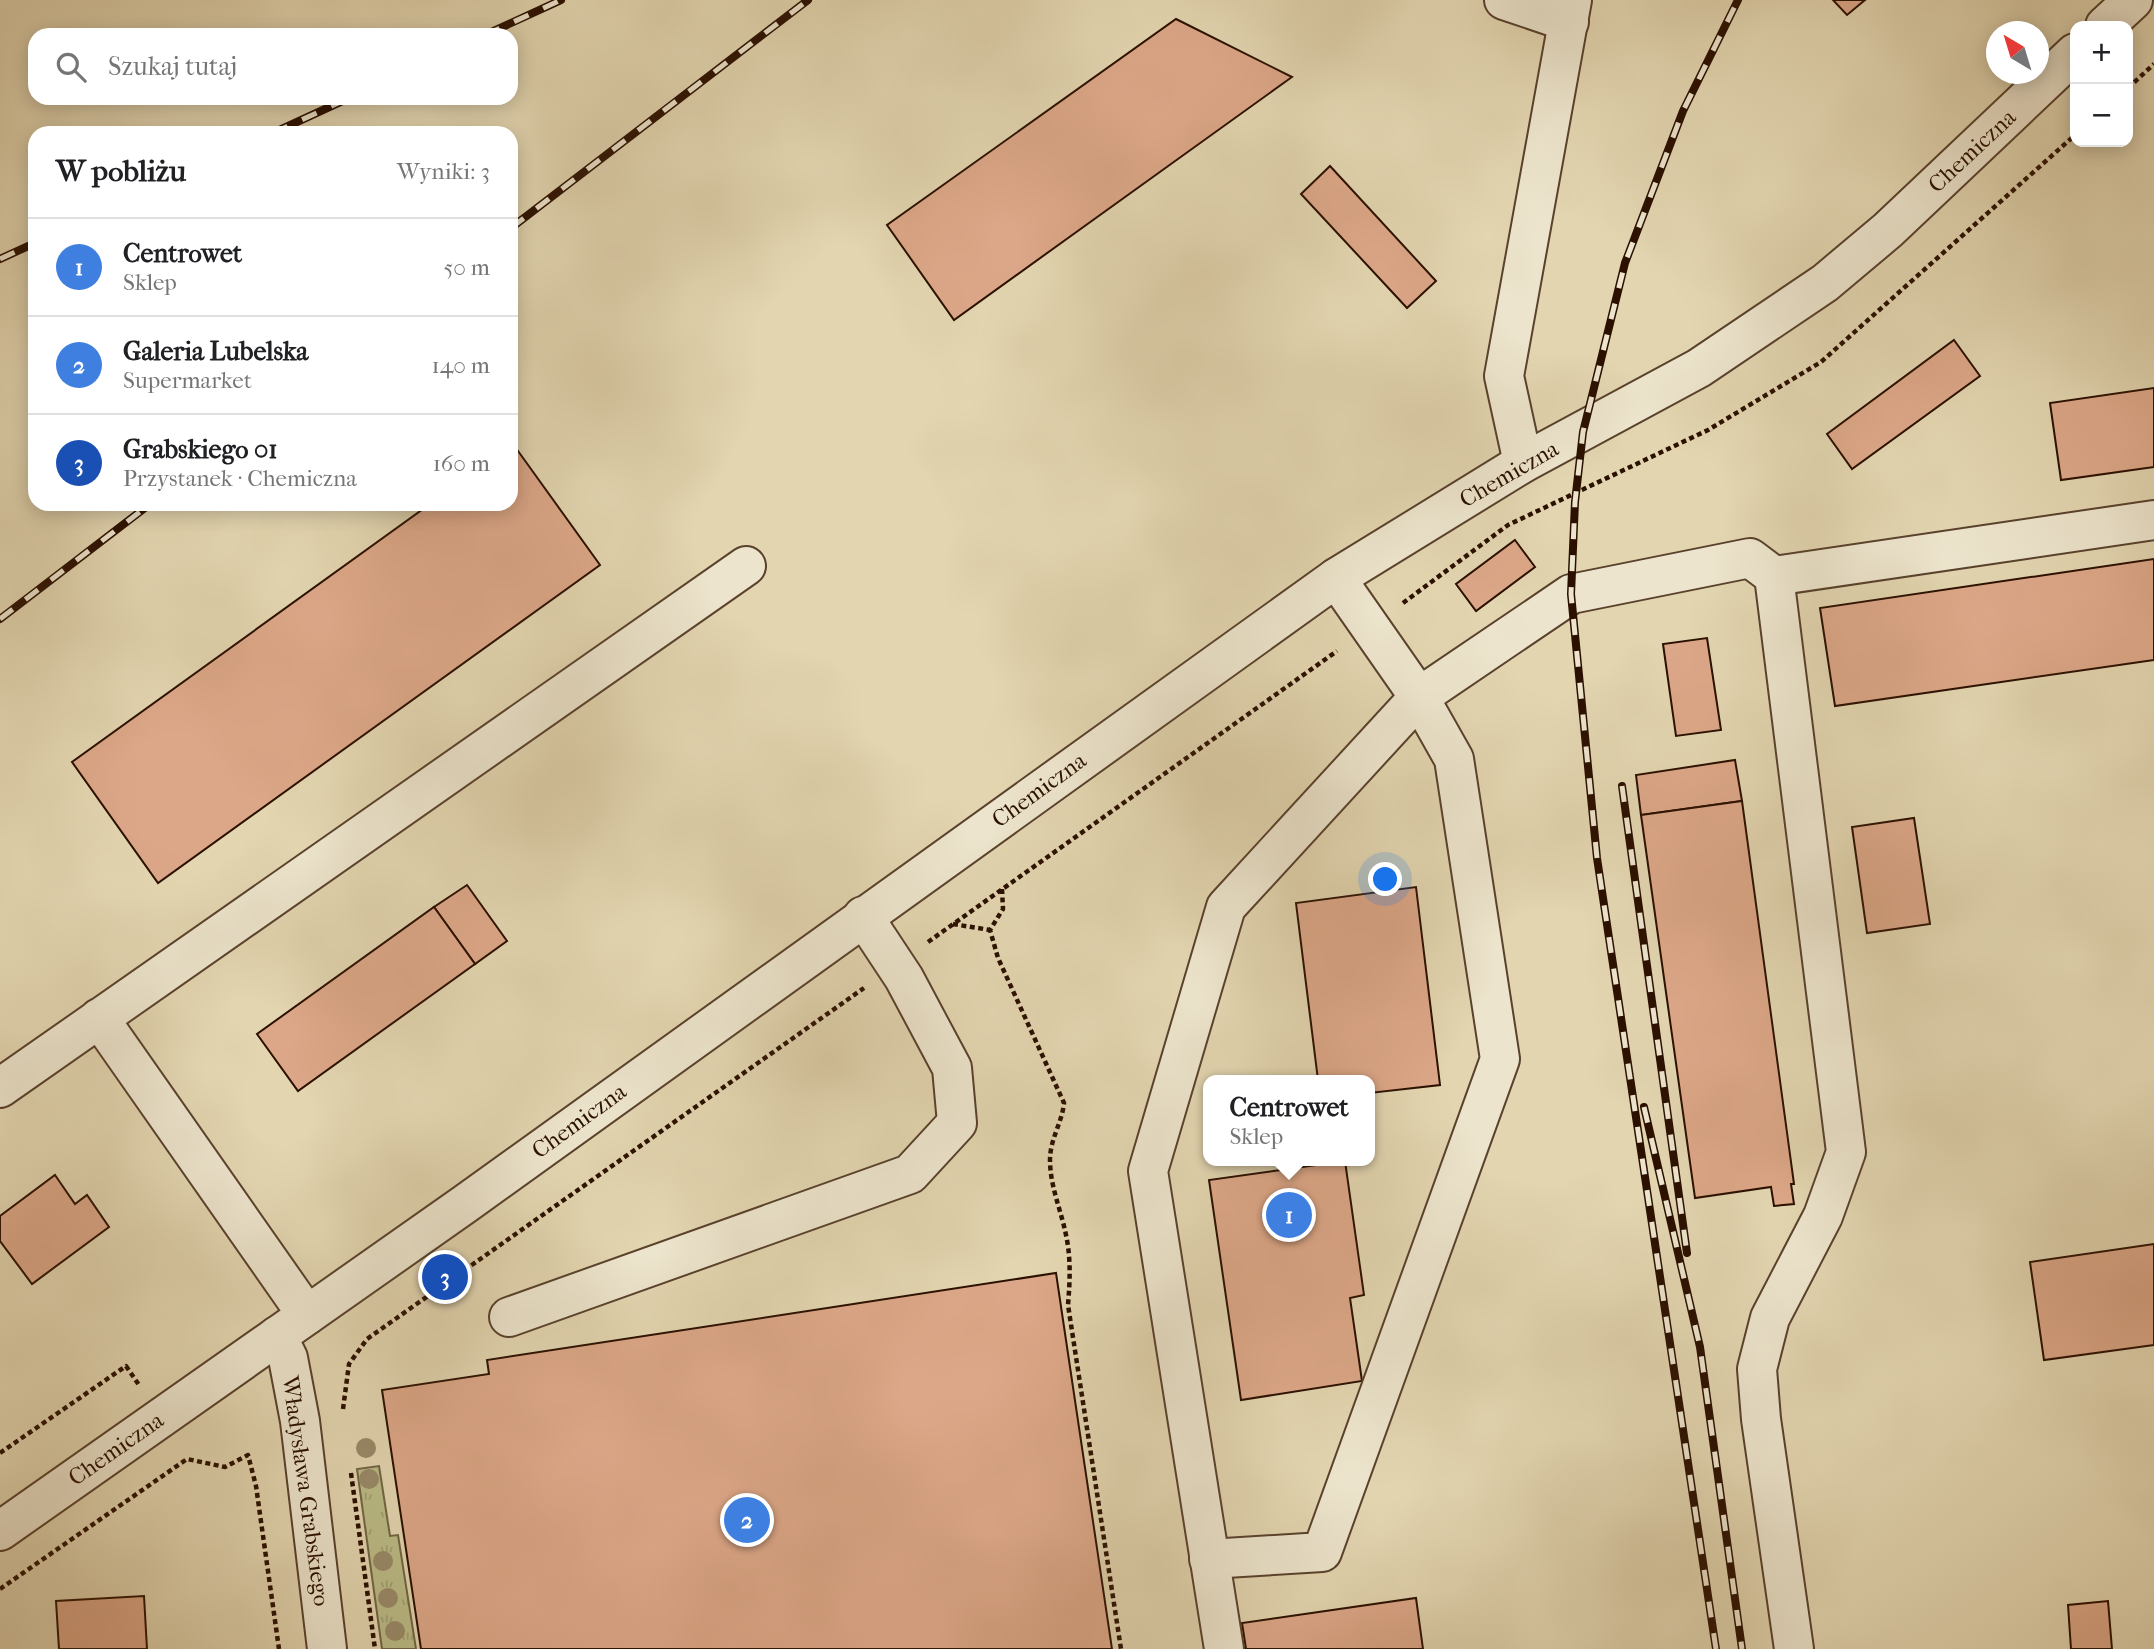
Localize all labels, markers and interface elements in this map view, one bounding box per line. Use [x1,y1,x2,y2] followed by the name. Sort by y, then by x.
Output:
[1986,21,2049,84] north arrow
[2070,21,2133,147] map controls
[2070,21,2133,84] button: +
[28,28,518,105] search box
[52,48,90,86] icon: search
[108,51,237,82] text: Szukaj tutaj
[2070,84,2133,147] button: −
[1923,103,2022,198] street label: Chemiczna
[56,154,186,189] text: W pobliżu
[397,158,490,185] text: Wyniki: 3
[123,238,242,269] text: Centrowet
[75,254,83,281] text: 1
[443,254,490,281] text: 50 m
[123,269,177,296] text: Sklep
[123,336,308,367] text: Galeria Lubelska
[73,352,85,379] text: 2
[431,352,490,379] text: 140 m
[123,367,252,394] text: Supermarket
[123,434,278,465] text: Grabskiego 01
[1455,435,1564,513] street label: Chemiczna
[74,450,84,477] text: 3
[433,450,490,477] text: 160 m
[123,465,357,492] text: Przystanek · Chemiczna
[987,747,1092,833] street label: Chemiczna
[1368,862,1402,896] your location
[1203,1075,1375,1166] popup
[527,1078,632,1164] street label: Chemiczna
[1229,1092,1349,1123] text: Centrowet
[1229,1123,1283,1150] text: Sklep
[1266,1189,1312,1241] pin: 1
[422,1251,468,1303] pin: 3
[276,1373,336,1608] street label: Władysława Grabskiego
[63,1406,169,1492] street label: Chemiczna
[724,1494,770,1546] pin: 2

